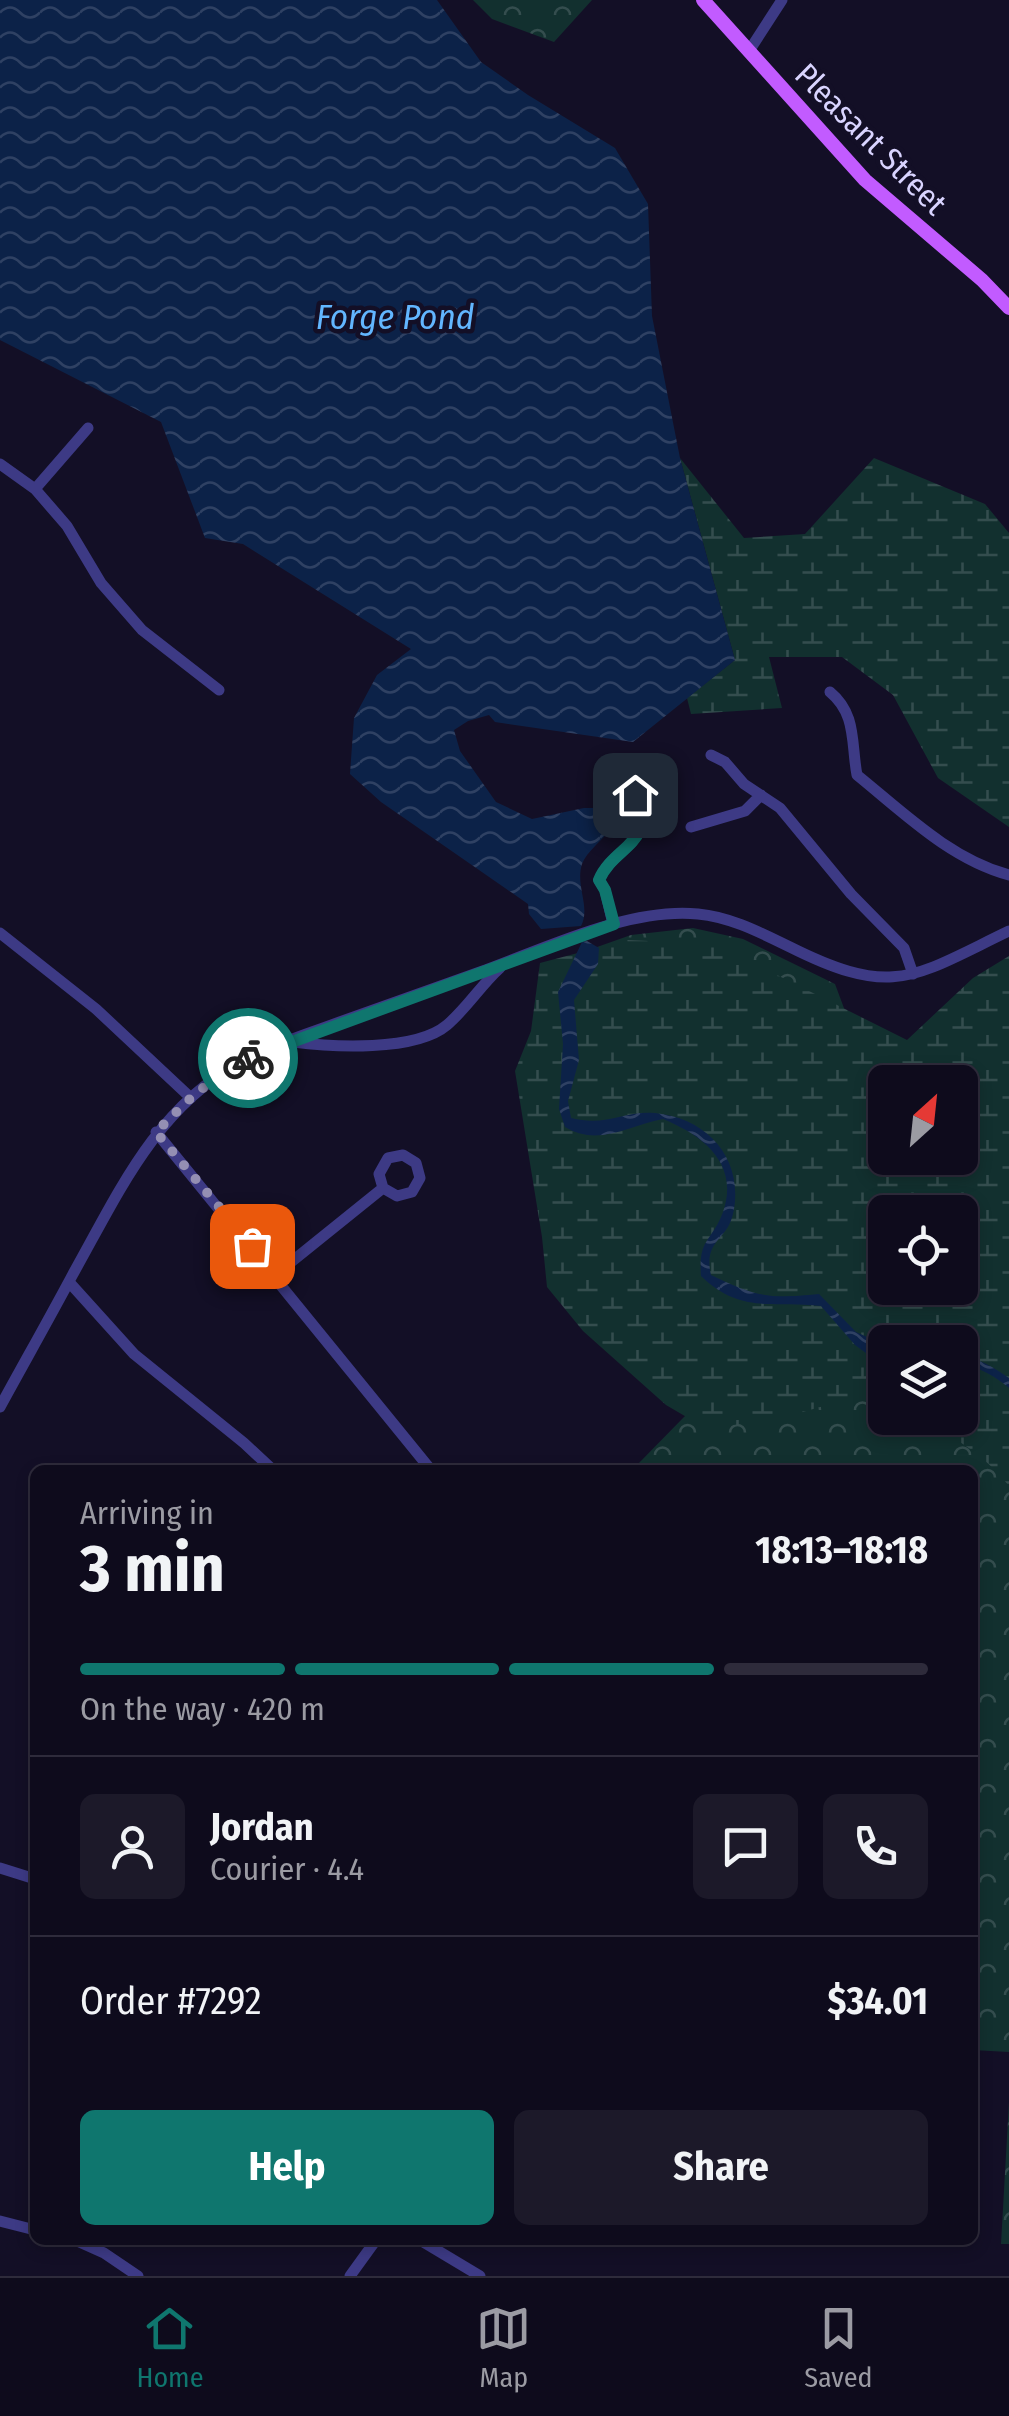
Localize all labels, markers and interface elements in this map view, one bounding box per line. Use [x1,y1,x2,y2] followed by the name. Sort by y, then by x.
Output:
[787,55,955,223] street label: Pleasant Street
[316,296,475,338] water label: Forge Pond
[593,753,678,838] pin
[608,768,663,823] icon: home
[198,1008,298,1108] courier
[221,1031,276,1086] icon: bike
[868,1065,978,1175] north arrow
[868,1065,978,1435] map controls
[868,1195,978,1305] button: locate
[210,1204,295,1289] pin
[225,1219,280,1274] icon: bag
[868,1325,978,1435] button: layers
[80,1494,214,1532] text: Arriving in
[755,1527,928,1573] text: 18:13–18:18
[80,1530,225,1608] text: 3 min
[80,1690,325,1728] text: On the way · 420 m
[80,1794,185,1899] button: person
[693,1794,798,1899] button: chat
[823,1794,928,1899] button: phone
[210,1804,314,1850] text: Jordan
[210,1850,364,1888] text: Courier · 4.4
[80,1978,262,2024] text: Order #7292
[827,1978,928,2024] text: $34.01
[80,2110,494,2225] button: Help
[514,2110,928,2225] button: Share
[136,2301,203,2394] tab: Home
[476,2301,531,2394] tab: Map
[804,2301,873,2394] tab: Saved

